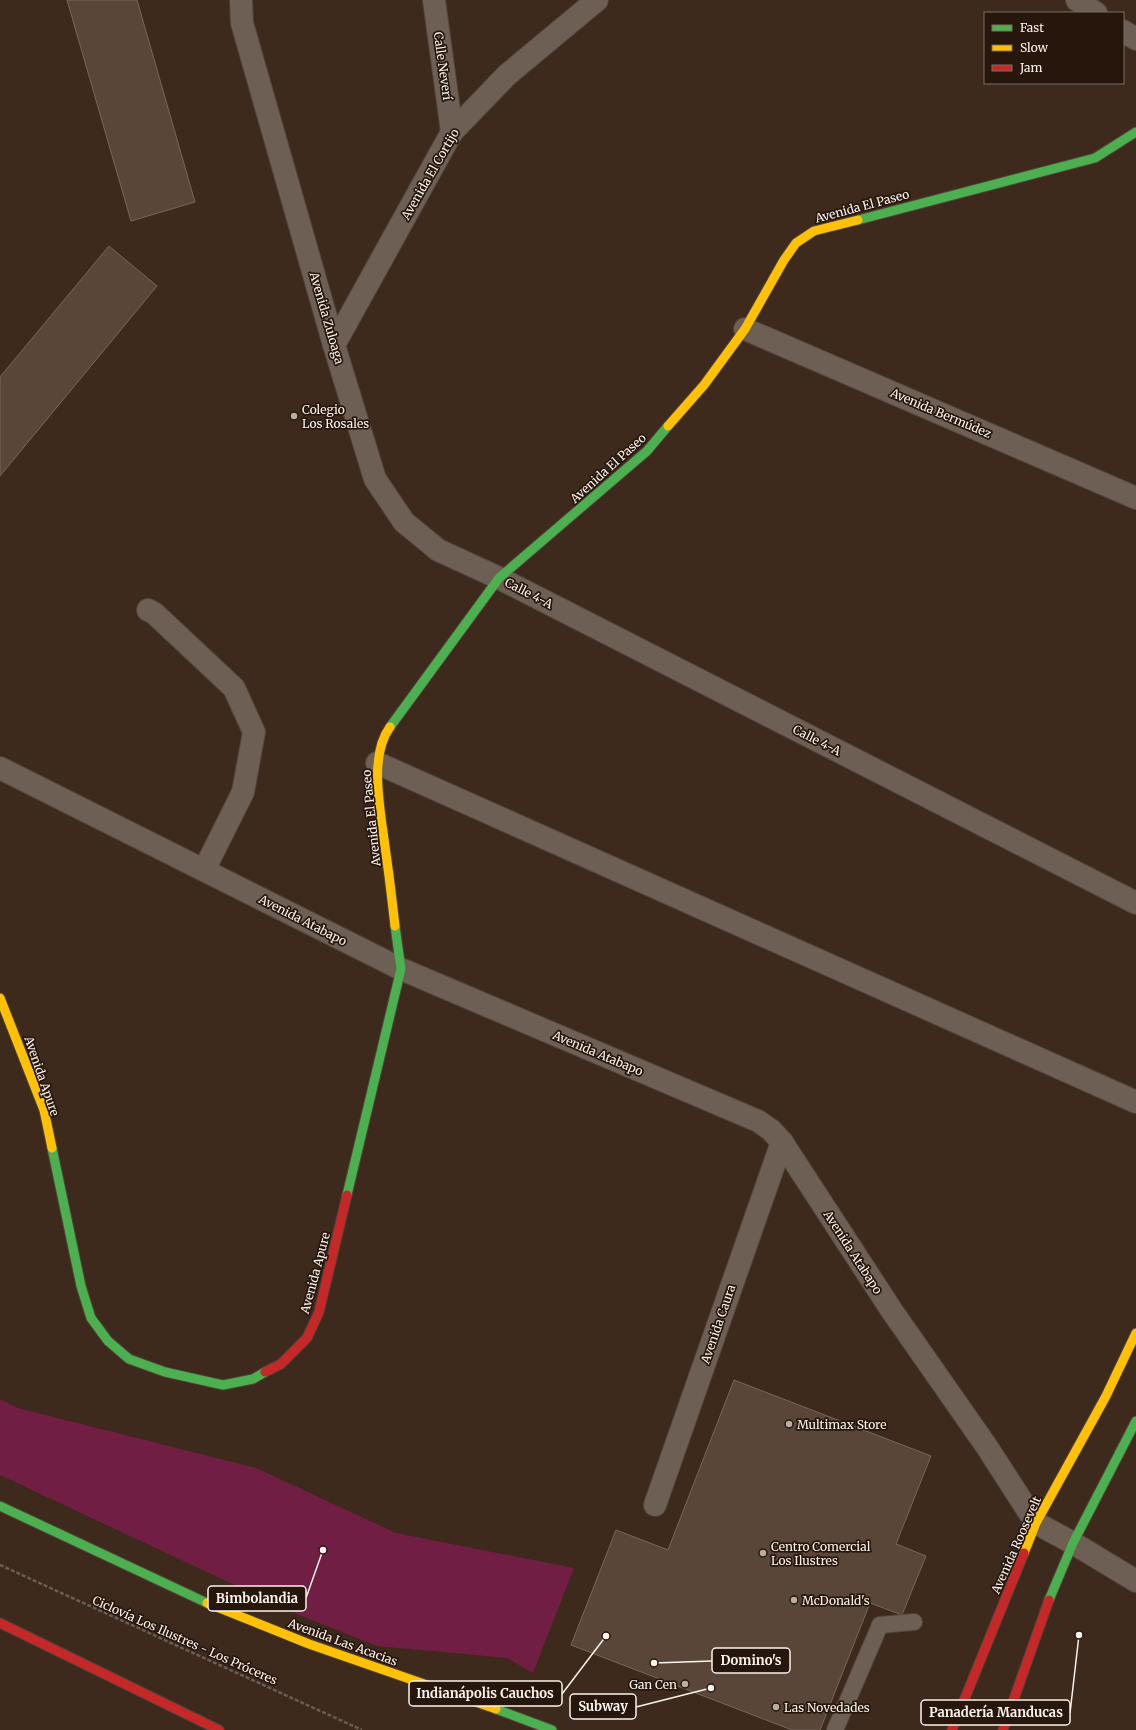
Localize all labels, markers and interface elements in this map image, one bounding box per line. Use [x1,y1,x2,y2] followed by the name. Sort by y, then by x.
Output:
[984,12,1124,84] legend
[1020,20,1044,35] text: Fast
[431,31,455,102] street label: Calle Neverí
[1020,40,1049,55] text: Slow
[1019,60,1043,75] text: Jam
[397,126,462,223] street label: Avenida El Cortijo
[812,186,911,226] street label: Avenida El Paseo
[306,269,347,366] street label: Avenida Zuloaga
[887,385,994,441] street label: Avenida Bermúdez
[302,402,369,431] place label: Colegio Los Rosales
[289,411,299,421] marker: Colegio Los Rosales
[566,430,649,507] street label: Avenida El Paseo
[502,575,556,612] street label: Calle 4-A
[790,722,844,759] street label: Calle 4-A
[358,769,384,868] street label: Avenida El Paseo
[256,891,350,949] street label: Avenida Atabapo
[550,1027,645,1079] street label: Avenida Atabapo
[21,1033,63,1118] street label: Avenida Apure
[820,1206,886,1297] street label: Avenida Atabapo
[297,1231,333,1316] street label: Avenida Apure
[697,1282,739,1366] street label: Avenida Caura
[797,1417,886,1432] place label: Multimax Store
[784,1419,794,1429] marker: Multimax Store
[987,1494,1044,1597] street label: Avenida Roosevelt
[771,1539,871,1568] place label: Centro Comercial Los Ilustres
[758,1548,768,1558] marker: Centro Comercial Los Ilustres
[208,1586,306,1611] callout: Bimbolandia
[216,1590,298,1607] text: Bimbolandia
[90,1592,280,1688] street label: Ciclovía Los Ilustres - Los Próceres
[802,1593,870,1608] place label: McDonald's
[789,1595,799,1605] marker: McDonald's
[285,1615,400,1669] street label: Avenida Las Acacias
[712,1648,790,1673] callout: Domino's
[720,1652,782,1669] text: Domino's
[629,1677,677,1692] place label: Gan Cen
[680,1679,690,1689] marker: Gan Cen
[409,1681,562,1706] callout: Indianápolis Cauchos
[416,1685,554,1702] text: Indianápolis Cauchos
[570,1694,636,1719] callout: Subway
[578,1698,628,1715] text: Subway
[784,1700,870,1715] place label: Las Novedades
[921,1700,1070,1725] callout: Panadería Manducas
[771,1702,781,1712] marker: Las Novedades
[929,1704,1063,1721] text: Panadería Manducas

